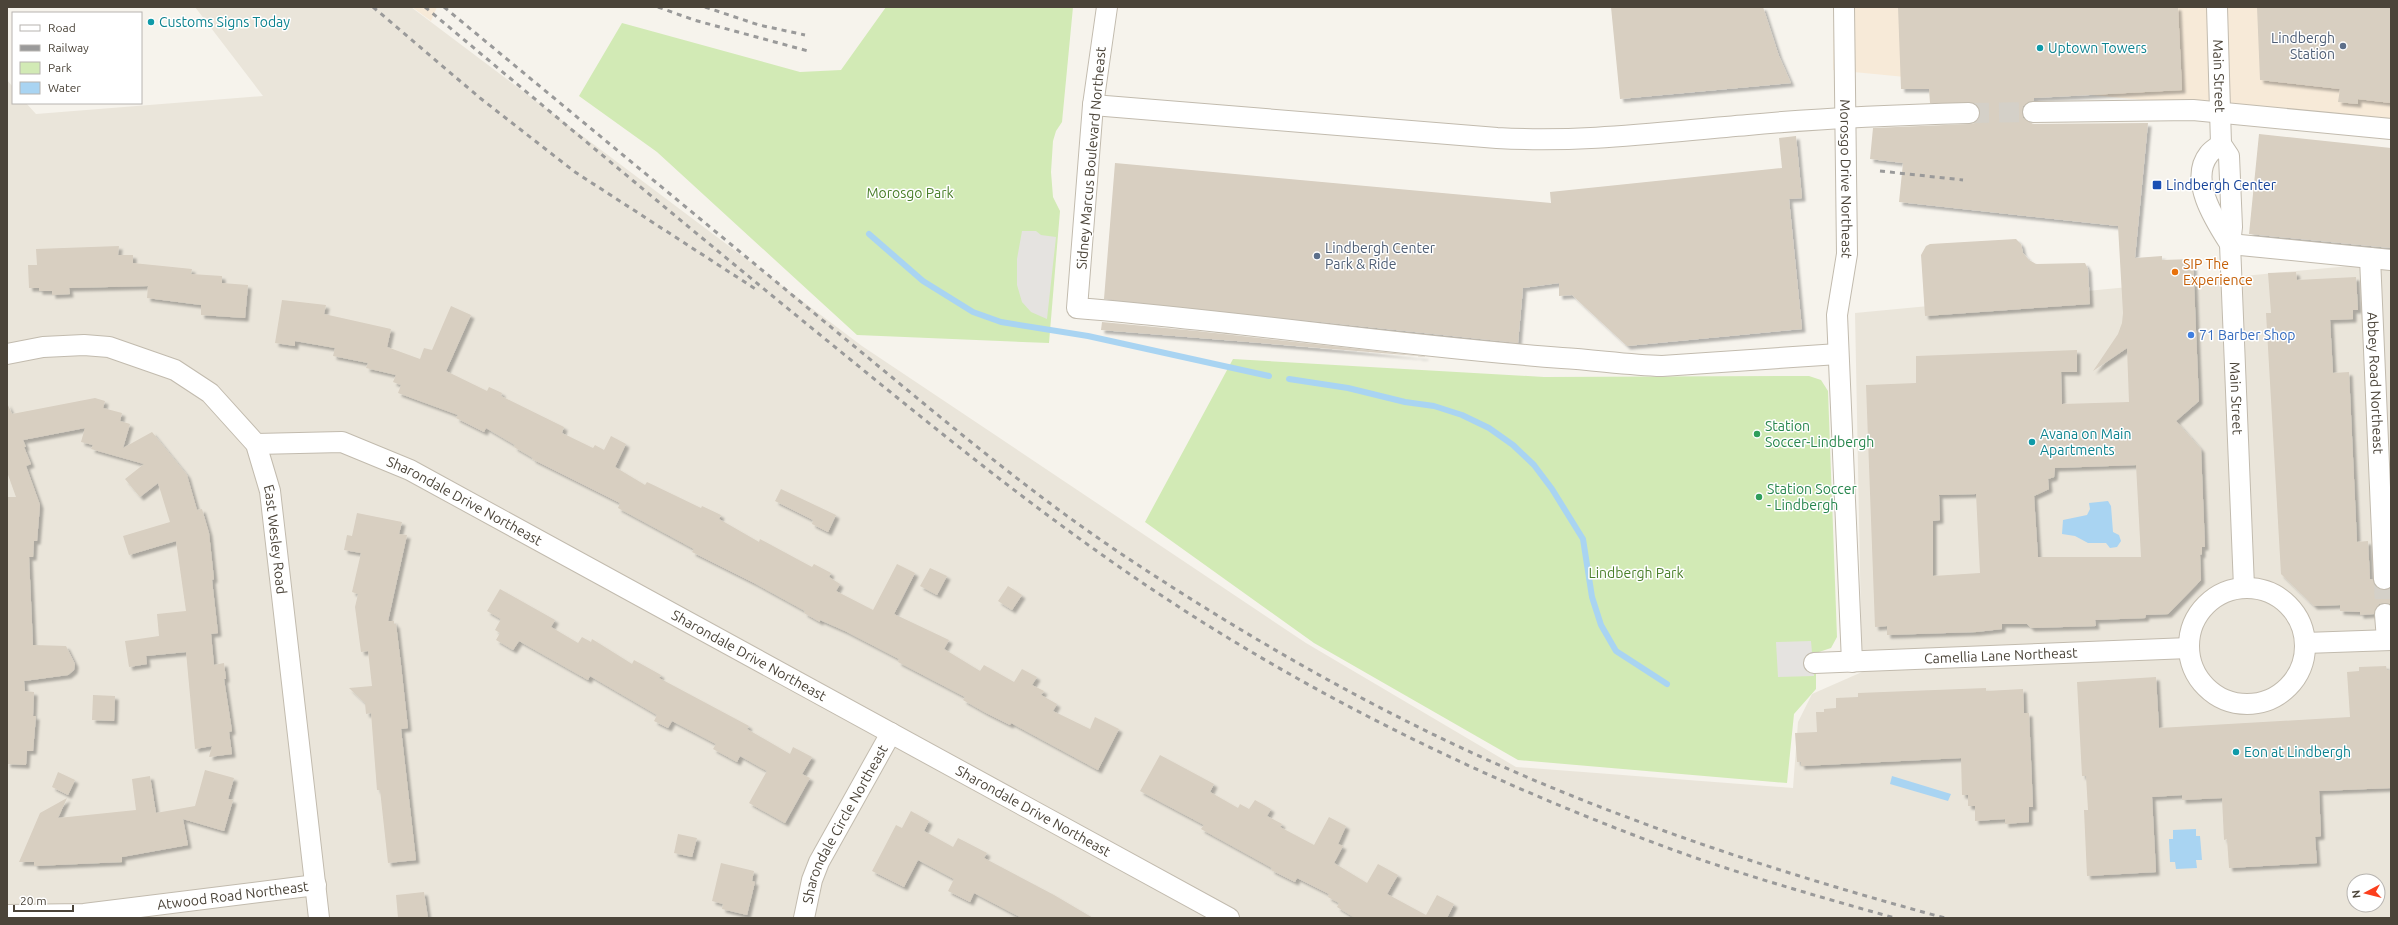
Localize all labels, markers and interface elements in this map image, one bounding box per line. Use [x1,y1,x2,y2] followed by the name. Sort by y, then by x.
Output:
[12,12,142,104] legend
[159,14,290,30] place label: Customs Signs Today
[146,17,156,27] marker: Customs Signs Today
[48,21,76,34] text: Road
[2271,30,2335,62] place label: Lindbergh Station
[2210,39,2228,113] street label: Main Street
[2048,40,2147,56] place label: Uptown Towers
[48,41,89,54] text: Railway
[2338,41,2348,51] marker: Lindbergh Station
[2035,43,2045,53] marker: Uptown Towers
[1073,45,1109,270] street label: Sidney Marcus Boulevard Northeast
[48,61,72,74] text: Park
[48,81,81,94] text: Water
[1837,99,1855,260] street label: Morosgo Drive Northeast
[2166,177,2277,193] place label: Lindbergh Center
[2151,179,2163,191] marker: Lindbergh Center
[866,185,954,201] park label: Morosgo Park
[1325,240,1436,272] place label: Lindbergh Center Park & Ride
[1312,251,1322,261] marker: Lindbergh Center Park & Ride
[2183,256,2253,288] place label: SIP The Experience
[2170,267,2180,277] marker: SIP The Experience
[2364,311,2387,455] street label: Abbey Road Northeast
[2199,327,2296,343] place label: 71 Barber Shop
[2186,330,2196,340] marker: 71 Barber Shop
[2227,361,2246,436] street label: Main Street
[1765,418,1874,450] place label: Station Soccer-Lindbergh
[2040,426,2131,458] place label: Avana on Main Apartments
[1752,429,1762,439] marker: Station Soccer-Lindbergh
[2027,437,2037,447] marker: Avana on Main Apartments
[384,453,545,549] street label: Sharondale Drive Northeast
[1767,481,1857,513] place label: Station Soccer - Lindbergh
[261,483,290,595] street label: East Wesley Road
[1754,492,1764,502] marker: Station Soccer - Lindbergh
[1589,565,1684,581] park label: Lindbergh Park
[669,607,830,704] street label: Sharondale Drive Northeast
[1924,644,2078,667] street label: Camellia Lane Northeast
[799,742,891,905] street label: Sharondale Circle Northeast
[2244,744,2351,760] place label: Eon at Lindbergh
[2231,747,2241,757] marker: Eon at Lindbergh
[953,762,1114,860] street label: Sharondale Drive Northeast
[2346,873,2386,913] north arrow
[156,878,310,913] street label: Atwood Road Northeast
[14,887,73,913] scale bar
[2350,889,2363,899] text: N
[20,894,47,907] text: 20 m

